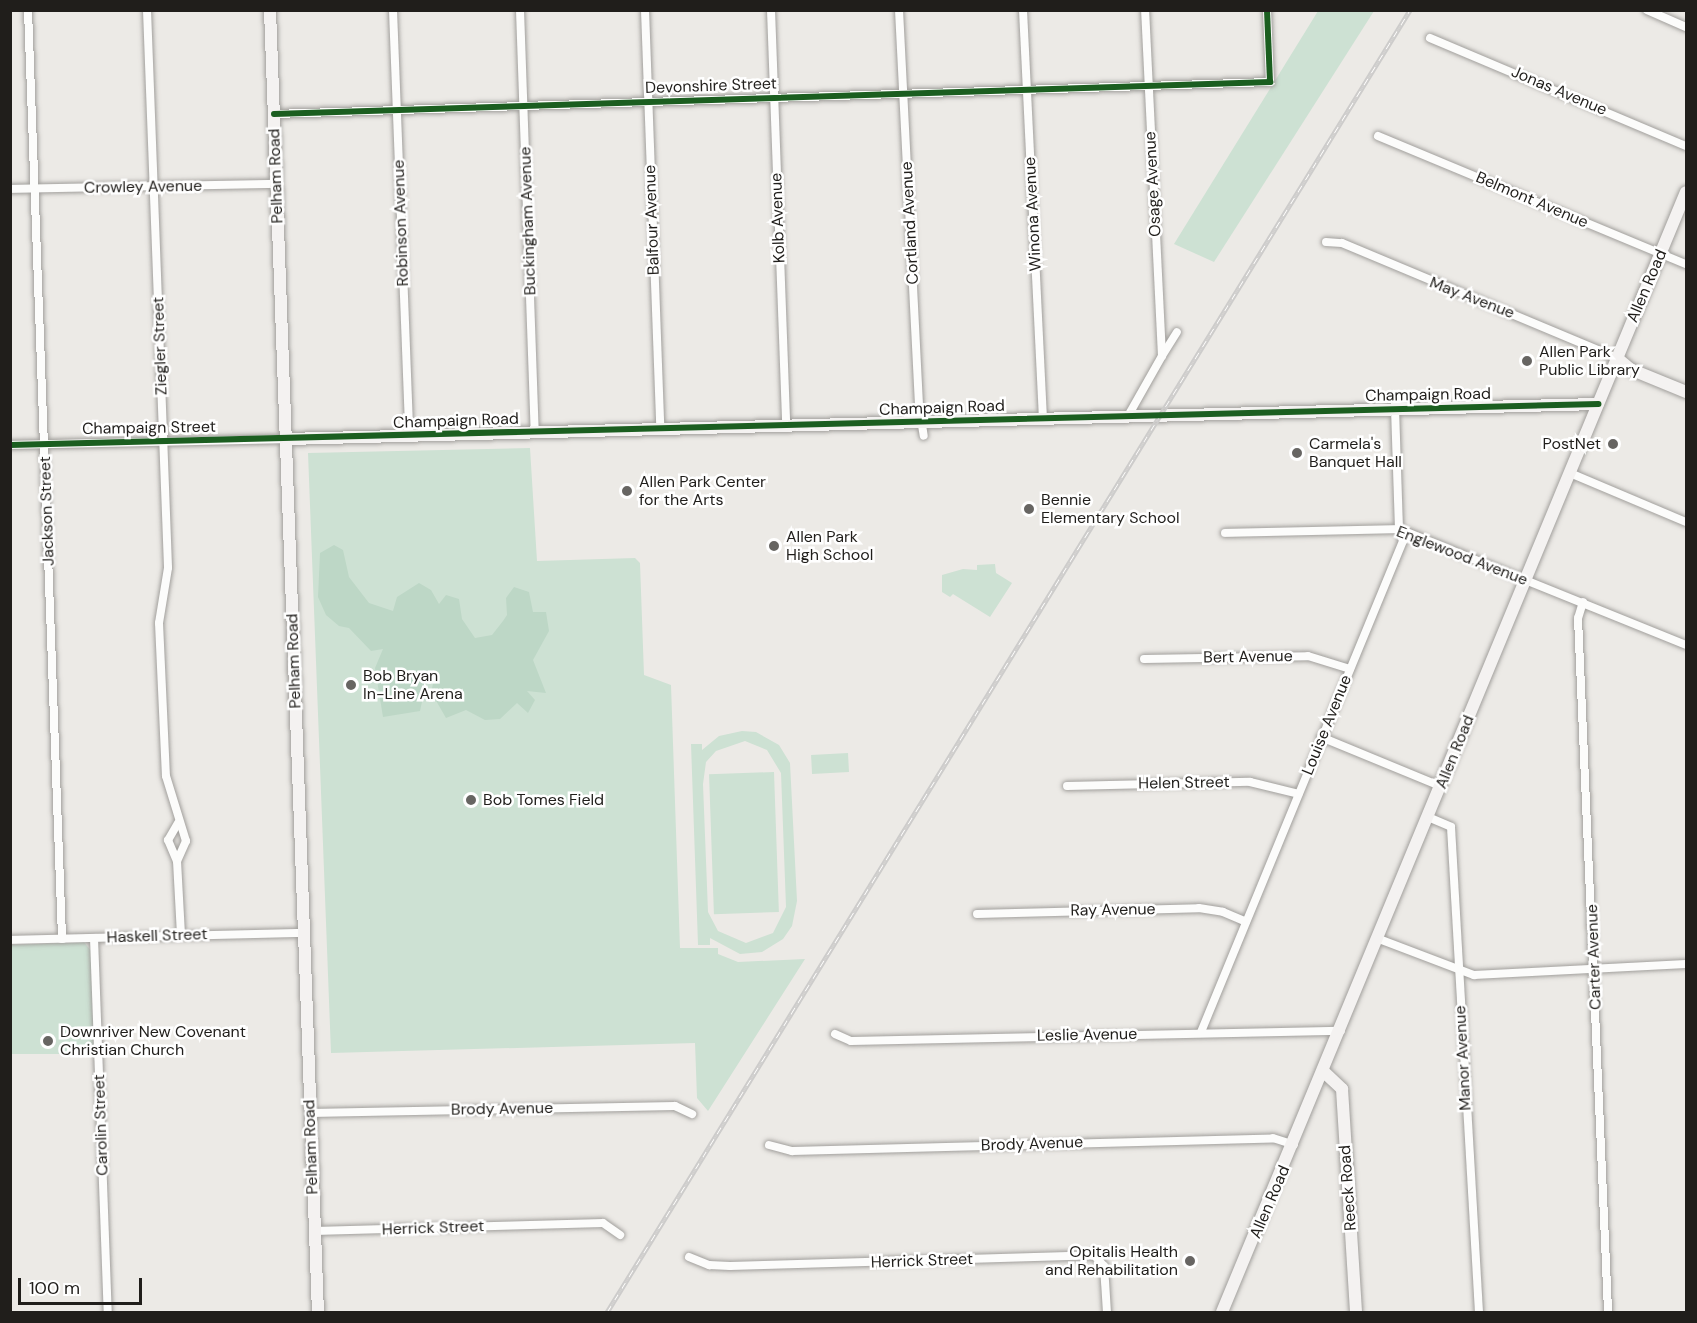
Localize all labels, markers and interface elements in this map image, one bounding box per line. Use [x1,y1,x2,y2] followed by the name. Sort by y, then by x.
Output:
[1508,62,1610,120] street label: Jonas Avenue
[645,74,777,98] street label: Devonshire Street
[265,128,287,224] street label: Pelham Road
[1141,131,1165,237] street label: Osage Avenue
[516,146,540,296] street label: Buckingham Avenue
[1020,156,1046,272] street label: Winona Avenue
[389,159,413,287] street label: Robinson Avenue
[897,161,923,285] street label: Cortland Avenue
[640,165,664,275] street label: Balfour Avenue
[1473,168,1591,232] street label: Belmont Avenue
[767,172,789,264] street label: Kolb Avenue
[84,176,202,198] street label: Crowley Avenue
[1623,247,1671,325] street label: Allen Road
[1427,273,1517,323] street label: May Avenue
[149,296,171,396] street label: Ziegler Street
[1539,342,1640,380] place label: Allen Park Public Library
[1520,354,1534,368] marker: Allen Park Public Library
[1365,384,1491,406] street label: Champaign Road
[879,396,1005,420] street label: Champaign Road
[393,409,519,433] street label: Champaign Road
[82,417,216,439] street label: Champaign Street
[1309,434,1402,472] place label: Carmela's Banquet Hall
[1543,434,1601,454] place label: PostNet
[1606,437,1620,451] marker: PostNet
[1290,446,1304,460] marker: Carmela's Banquet Hall
[35,456,59,566] street label: Jackson Street
[639,472,766,510] place label: Allen Park Center for the Arts
[620,484,634,498] marker: Allen Park Center for the Arts
[1041,490,1179,528] place label: Bennie Elementary School
[1022,502,1036,516] marker: Bennie Elementary School
[1394,522,1530,590] street label: Englewood Avenue
[786,527,873,565] place label: Allen Park High School
[767,539,781,553] marker: Allen Park High School
[283,613,305,709] street label: Pelham Road
[1203,647,1293,667] street label: Bert Avenue
[363,666,463,704] place label: Bob Bryan In-Line Arena
[1298,672,1356,778] street label: Louise Avenue
[344,678,358,692] marker: Bob Bryan In-Line Arena
[1432,712,1478,792] street label: Allen Road
[1138,773,1230,793] street label: Helen Street
[483,790,604,810] place label: Bob Tomes Field
[464,793,478,807] marker: Bob Tomes Field
[1070,900,1156,920] street label: Ray Avenue
[1583,904,1605,1010] street label: Carter Avenue
[106,925,208,947] street label: Haskell Street
[1451,1005,1475,1111] street label: Manor Avenue
[60,1022,246,1060] place label: Downriver New Covenant Christian Church
[1037,1025,1137,1045] street label: Leslie Avenue
[41,1034,55,1048] marker: Downriver New Covenant Christian Church
[90,1074,112,1176] street label: Carolin Street
[300,1099,322,1195] street label: Pelham Road
[451,1099,553,1119] street label: Brody Avenue
[981,1133,1083,1155] street label: Brody Avenue
[1335,1144,1361,1232] street label: Reeck Road
[1246,1163,1294,1241] street label: Allen Road
[381,1217,485,1239] street label: Herrick Street
[1045,1242,1178,1280] place label: Opitalis Health and Rehabilitation
[870,1250,974,1272] street label: Herrick Street
[1183,1254,1197,1268] marker: Opitalis Health and Rehabilitation
[21,1266,146,1304] scale bar
[29,1276,80,1300] text: 100 m

